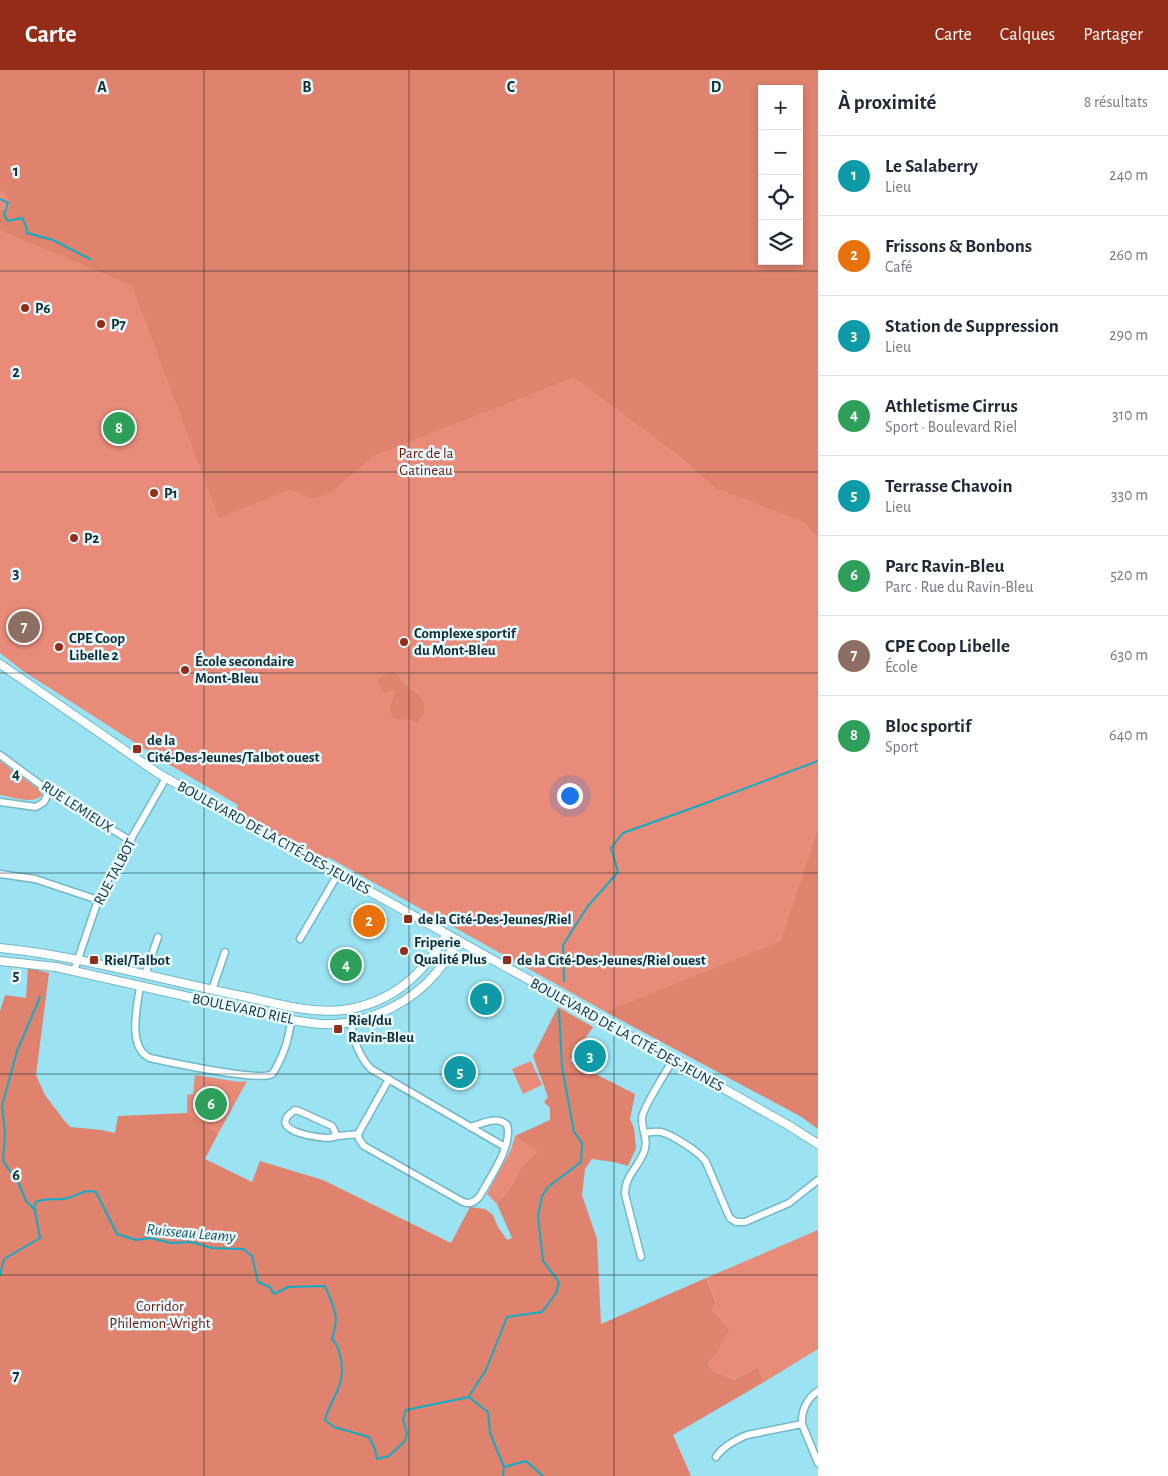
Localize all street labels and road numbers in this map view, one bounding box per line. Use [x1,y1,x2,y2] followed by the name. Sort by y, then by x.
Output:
[175,777,374,897] street label: BOULEVARD DE LA CITÉ-DES-JEUNES
[39,778,116,836] street label: RUE LEMIEUX
[91,836,139,908] street label: RUE TALBOT
[528,974,727,1094] street label: BOULEVARD DE LA CITÉ-DES-JEUNES
[191,991,296,1027] street label: BOULEVARD RIEL

